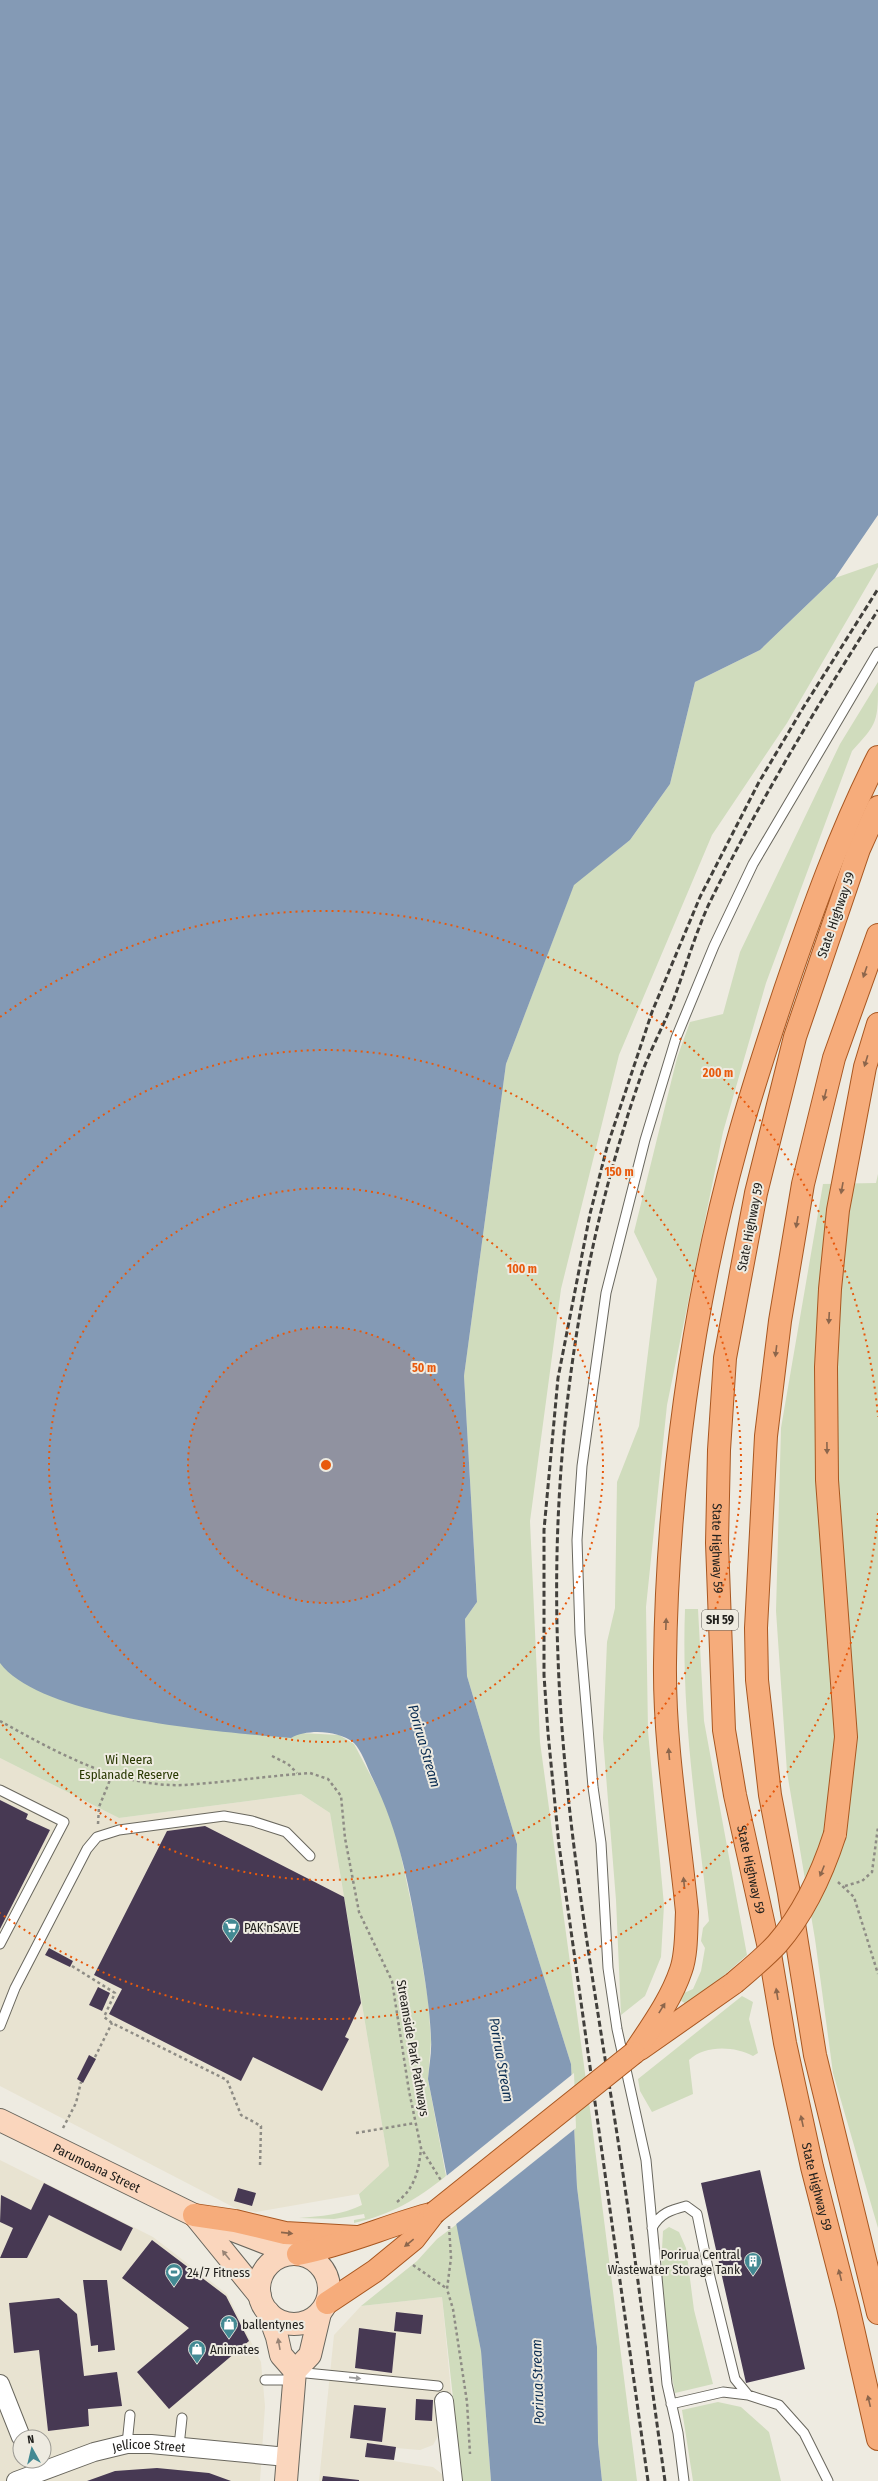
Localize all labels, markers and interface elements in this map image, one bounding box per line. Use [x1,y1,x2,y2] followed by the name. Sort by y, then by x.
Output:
[814,870,858,960] street label: State Highway 59
[861,966,867,978] one-way arrow
[863,1055,869,1067] one-way arrow
[702,1066,733,1080] text: 200 m
[822,1090,828,1102] one-way arrow
[604,1165,634,1179] text: 150 m
[734,1181,766,1273] street label: State Highway 59
[839,1182,845,1195] one-way arrow
[793,1216,799,1228] one-way arrow
[507,1262,537,1276] text: 100 m
[825,1312,832,1324] one-way arrow
[773,1345,779,1357] one-way arrow
[412,1361,436,1375] text: 50 m
[824,1442,830,1455] one-way arrow
[319,1458,333,1472] centre of rings
[709,1503,726,1594] street label: State Highway 59
[702,1610,738,1630] road number: SH 59
[663,1618,670,1630] one-way arrow
[404,1703,444,1789] water label: Porirua Stream
[666,1748,673,1760] one-way arrow
[79,1752,179,1782] park label: Wi Neera Esplanade Reserve
[734,1824,769,1915] street label: State Highway 59
[819,1865,825,1877] one-way arrow
[681,1877,688,1889] one-way arrow
[221,1917,241,1942] supermarket icon: PAK'nSAVE
[244,1920,299,1935] place label: PAK'nSAVE
[394,1979,432,2118] street label: Streamside Park Pathways
[774,1988,780,2000] one-way arrow
[659,2002,666,2014] one-way arrow
[485,2016,517,2104] water label: Porirua Stream
[798,2115,804,2127] one-way arrow
[51,2140,144,2196] street label: Parumoana Street
[799,2141,836,2232] street label: State Highway 59
[281,2229,293,2236] one-way arrow
[403,2239,414,2248] one-way arrow
[608,2247,741,2277] place label: Porirua Central Wastewater Storage Tank
[222,2250,231,2261] one-way arrow
[743,2251,763,2276] building icon: Porirua Central Wastewater Storage Tank
[164,2262,184,2287] sports icon: 24/7 Fitness
[187,2265,250,2280] place label: 24/7 Fitness
[836,2268,842,2281] one-way arrow
[219,2314,239,2339] shop icon: ballentynes
[242,2317,304,2332] place label: ballentynes
[275,2338,281,2350] one-way arrow
[187,2339,207,2364] shop icon: Animates
[528,2339,548,2425] water label: Porirua Stream
[210,2342,260,2357] place label: Animates
[349,2374,361,2381] one-way arrow
[866,2395,872,2407] one-way arrow
[12,2429,52,2469] north arrow
[27,2433,35,2446] text: N
[111,2437,187,2455] street label: Jellicoe Street

